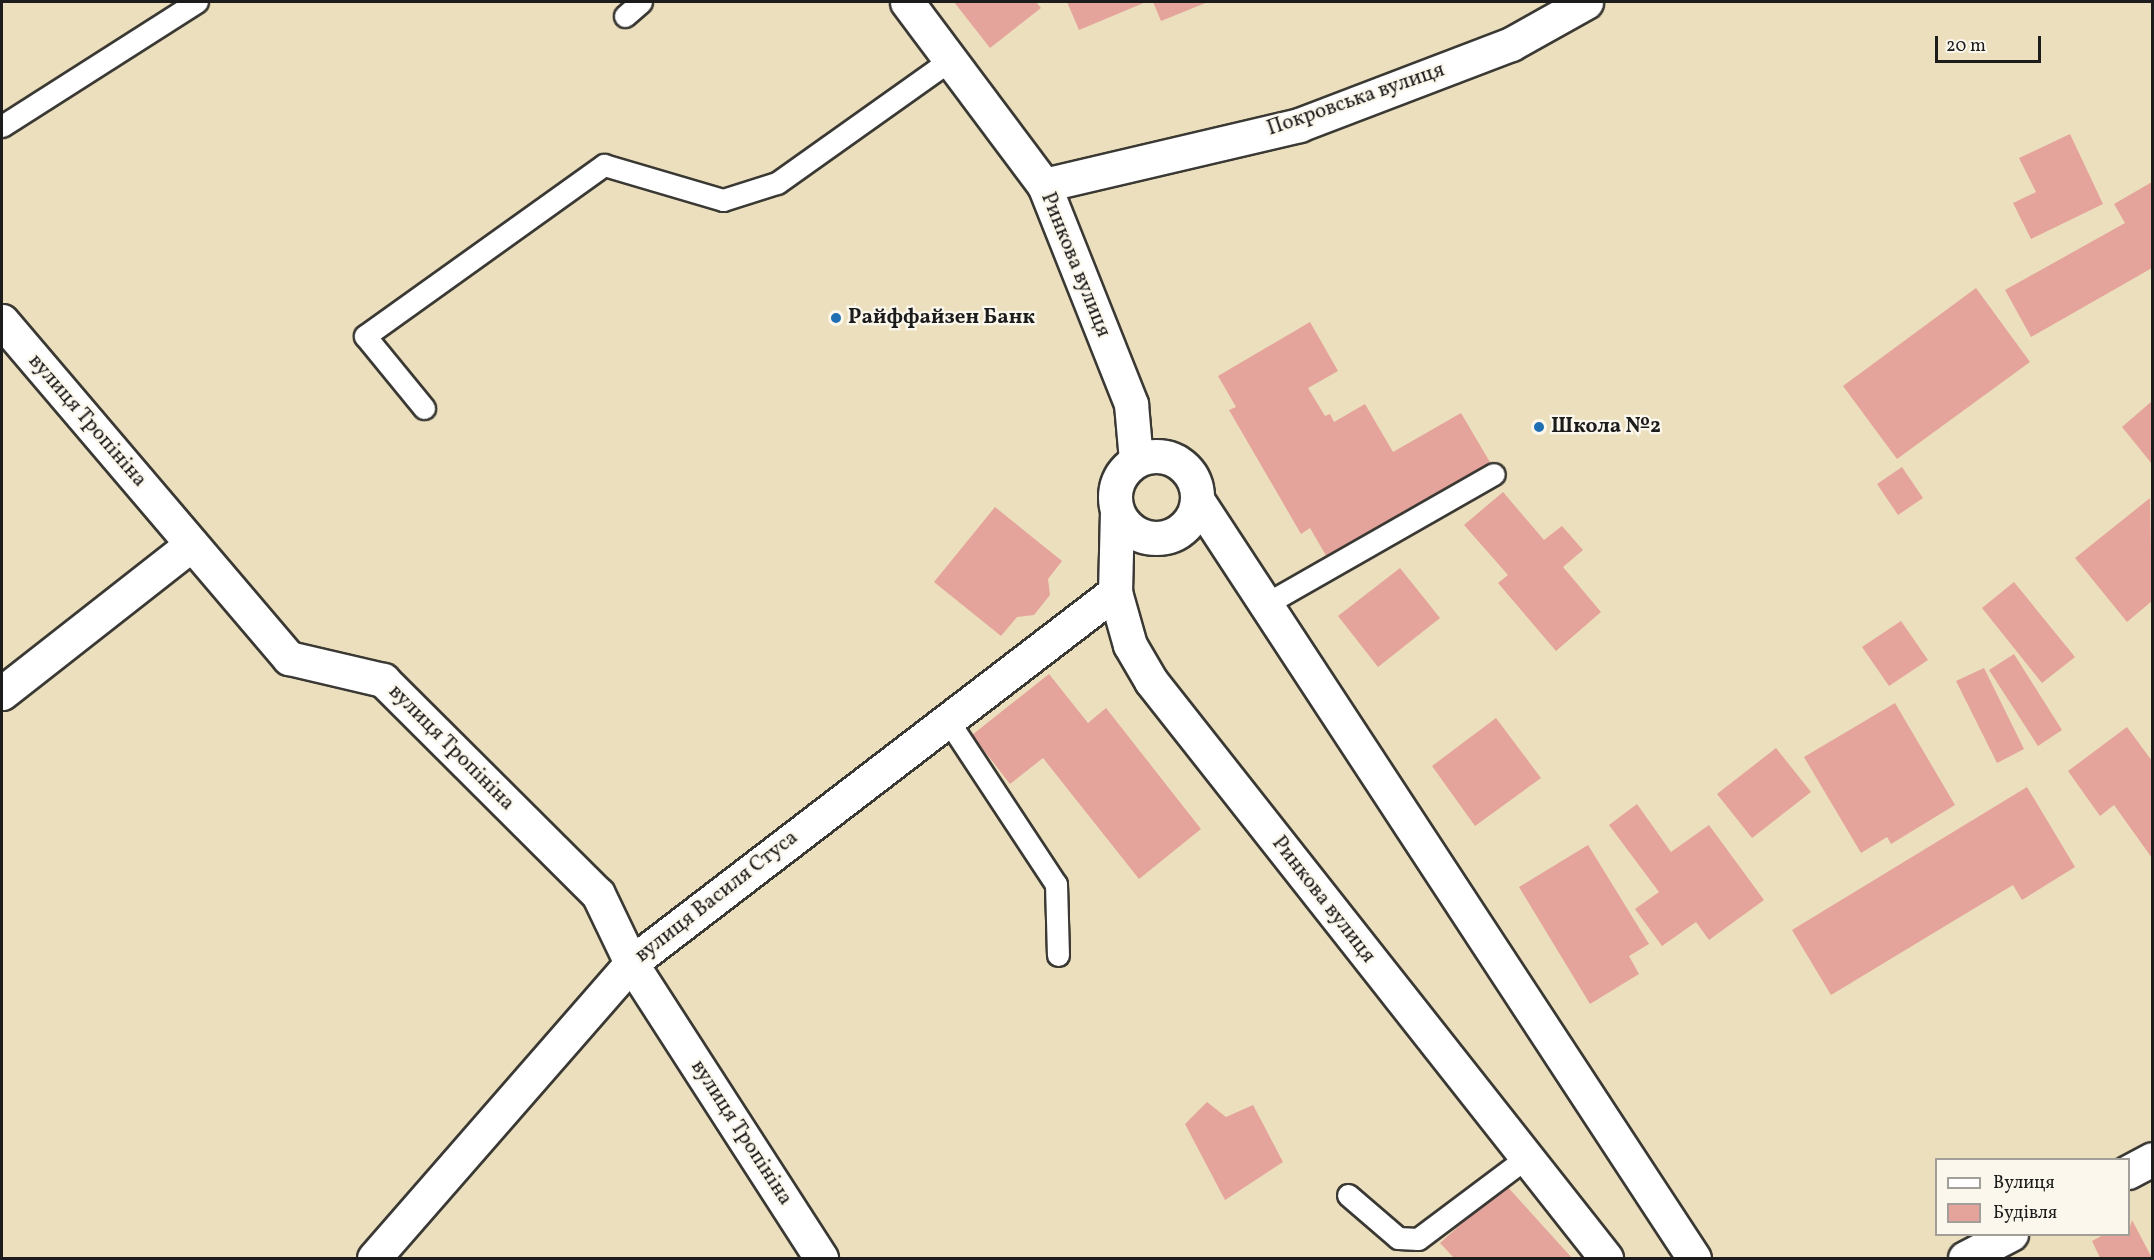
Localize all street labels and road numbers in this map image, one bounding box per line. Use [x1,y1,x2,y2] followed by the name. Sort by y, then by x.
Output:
[1264,58,1448,142] street label: Покровська вулиця
[1034,189,1116,341] street label: Ринкова вулиця
[22,349,152,493] street label: вулиця Тропініна
[383,680,519,816] street label: вулиця Тропініна
[631,826,803,968] street label: вулиця Василя Стуса
[1266,832,1380,968] street label: Ринкова вулиця
[685,1055,797,1211] street label: вулиця Тропініна

